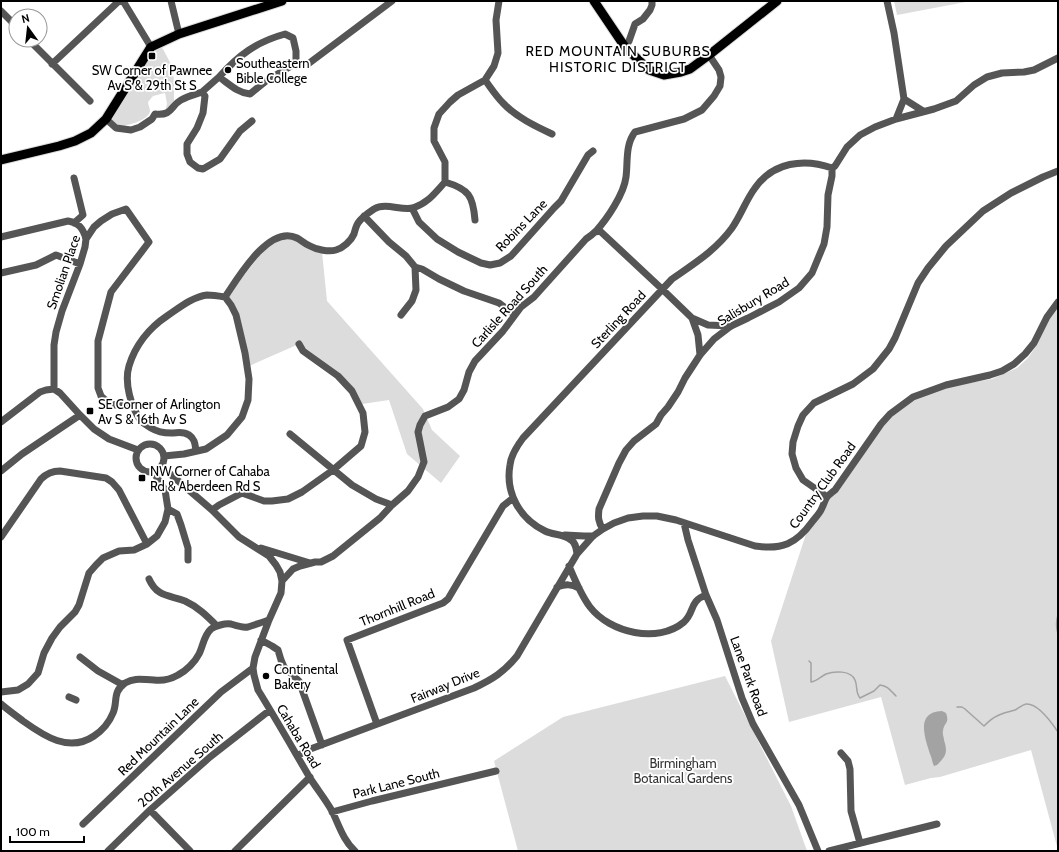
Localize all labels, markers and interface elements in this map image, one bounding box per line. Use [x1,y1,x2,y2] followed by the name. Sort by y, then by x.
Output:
[8,8,48,48] north arrow
[20,11,31,26] text: N
[525,42,711,76] district label: RED MOUNTAIN SUBURBS HISTORIC DISTRICT
[147,51,157,61] marker: SW Corner of Pawnee Av S & 29th St S
[236,55,310,86] place label: Southeastern Bible College
[92,62,213,93] place label: SW Corner of Pawnee Av S & 29th St S
[223,65,233,75] marker: Southeastern Bible College
[492,195,550,255] street label: Robins Lane
[43,232,83,311] street label: Smolian Place
[468,261,550,351] street label: Carlisle Road South
[714,273,792,329] street label: Salisbury Road
[587,287,649,351] street label: Sterling Road
[98,396,221,427] place label: SE Corner of Arlington Av S & 16th Av S
[85,406,95,416] marker: SE Corner of Arlington Av S & 16th Av S
[785,439,859,531] street label: Country Club Road
[150,463,270,494] place label: NW Corner of Cahaba Rd & Aberdeen Rd S
[137,473,147,483] marker: NW Corner of Cahaba Rd & Aberdeen Rd S
[357,585,437,629] street label: Thornhill Road
[727,634,771,718] street label: Lane Park Road
[274,661,338,692] place label: Continental Bakery
[408,664,482,706] street label: Fairway Drive
[261,671,271,681] marker: Continental Bakery
[114,693,202,779] street label: Red Mountain Lane
[274,701,324,771] street label: Cahaba Road
[134,728,226,810] street label: 20th Avenue South
[633,755,733,786] park label: Birmingham Botanical Gardens
[351,764,441,802] street label: Park Lane South
[10,818,84,844] scale bar
[16,824,50,839] text: 100 m

